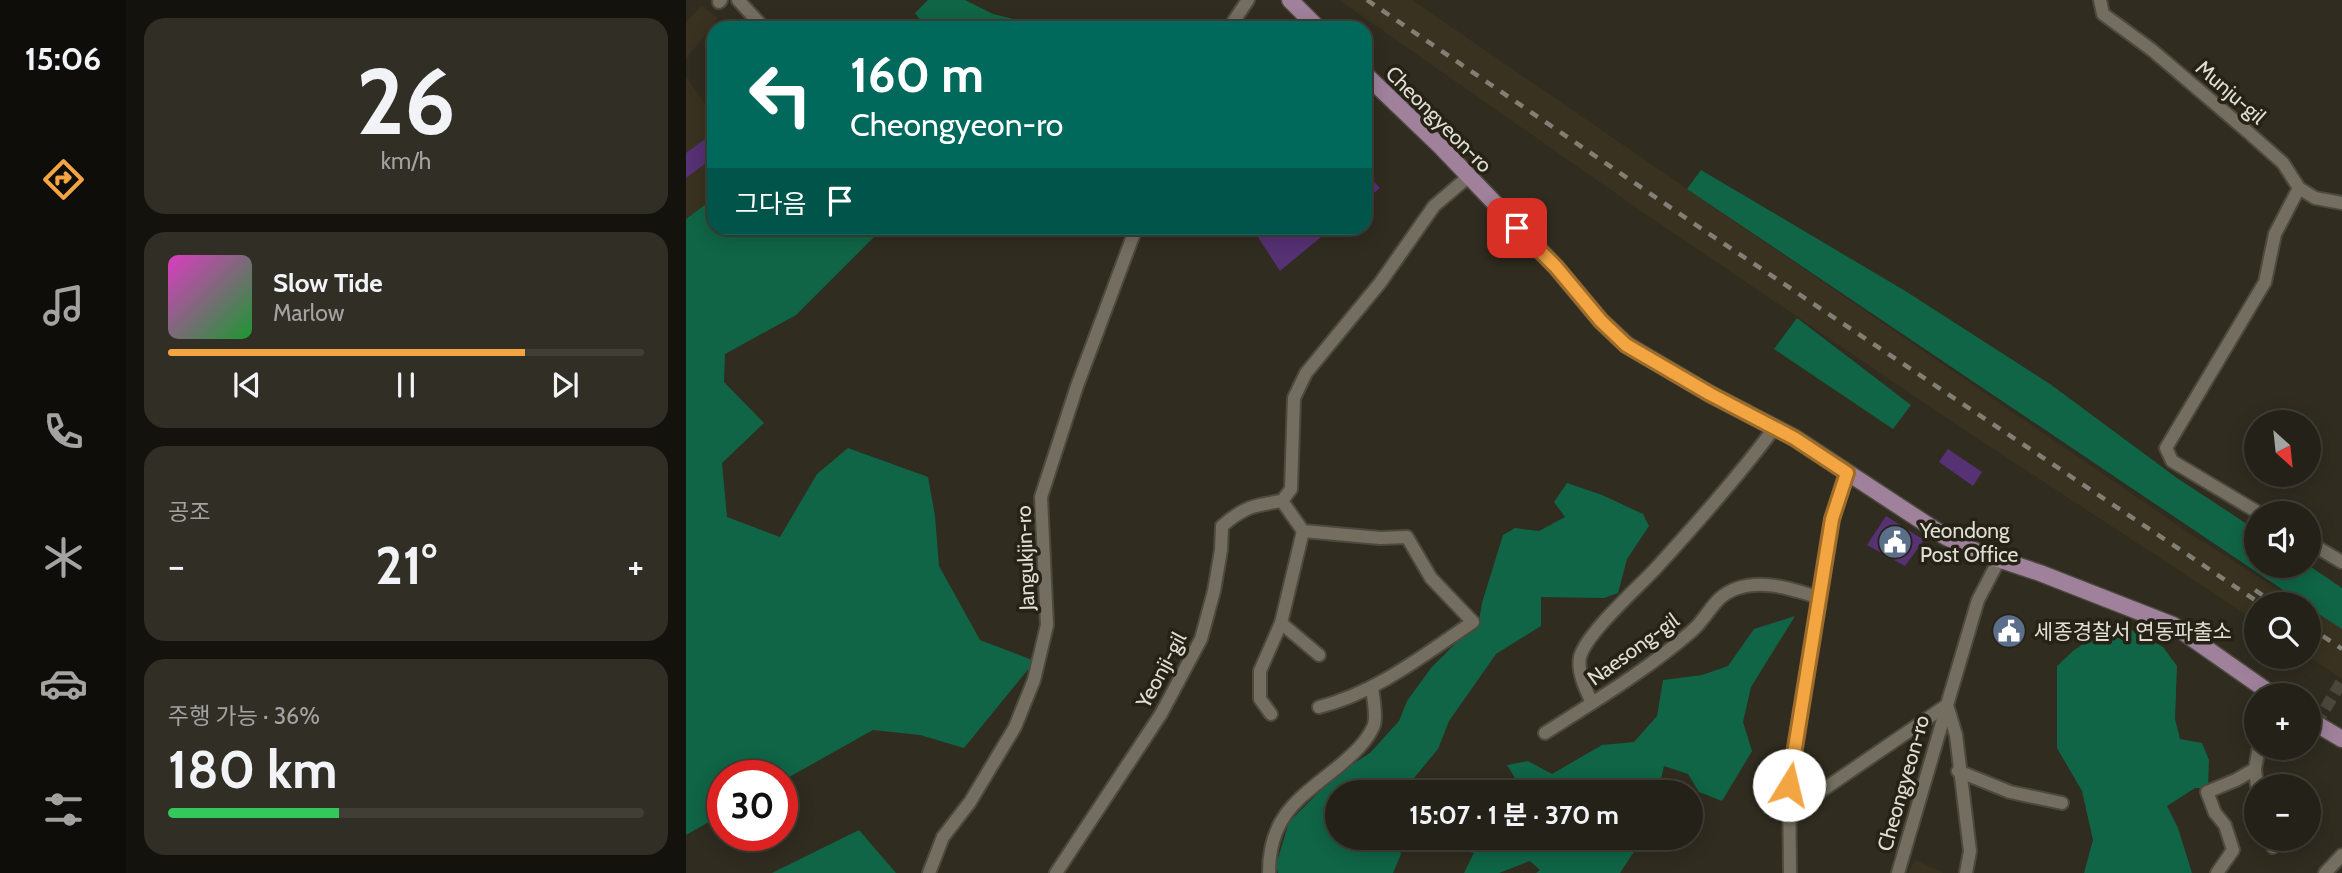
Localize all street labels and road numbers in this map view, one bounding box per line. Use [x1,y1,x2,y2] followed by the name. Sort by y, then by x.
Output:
[2190,55,2271,130] street label: Munju-gil
[1381,61,1497,177] street label: Cheongyeon-ro
[1011,505,1040,612] street label: Jangukjin-ro
[1582,607,1684,691] street label: Naesong-gil
[1130,628,1192,714] street label: Yeonji-gil
[1872,712,1934,854] street label: Cheongyeon-ro

